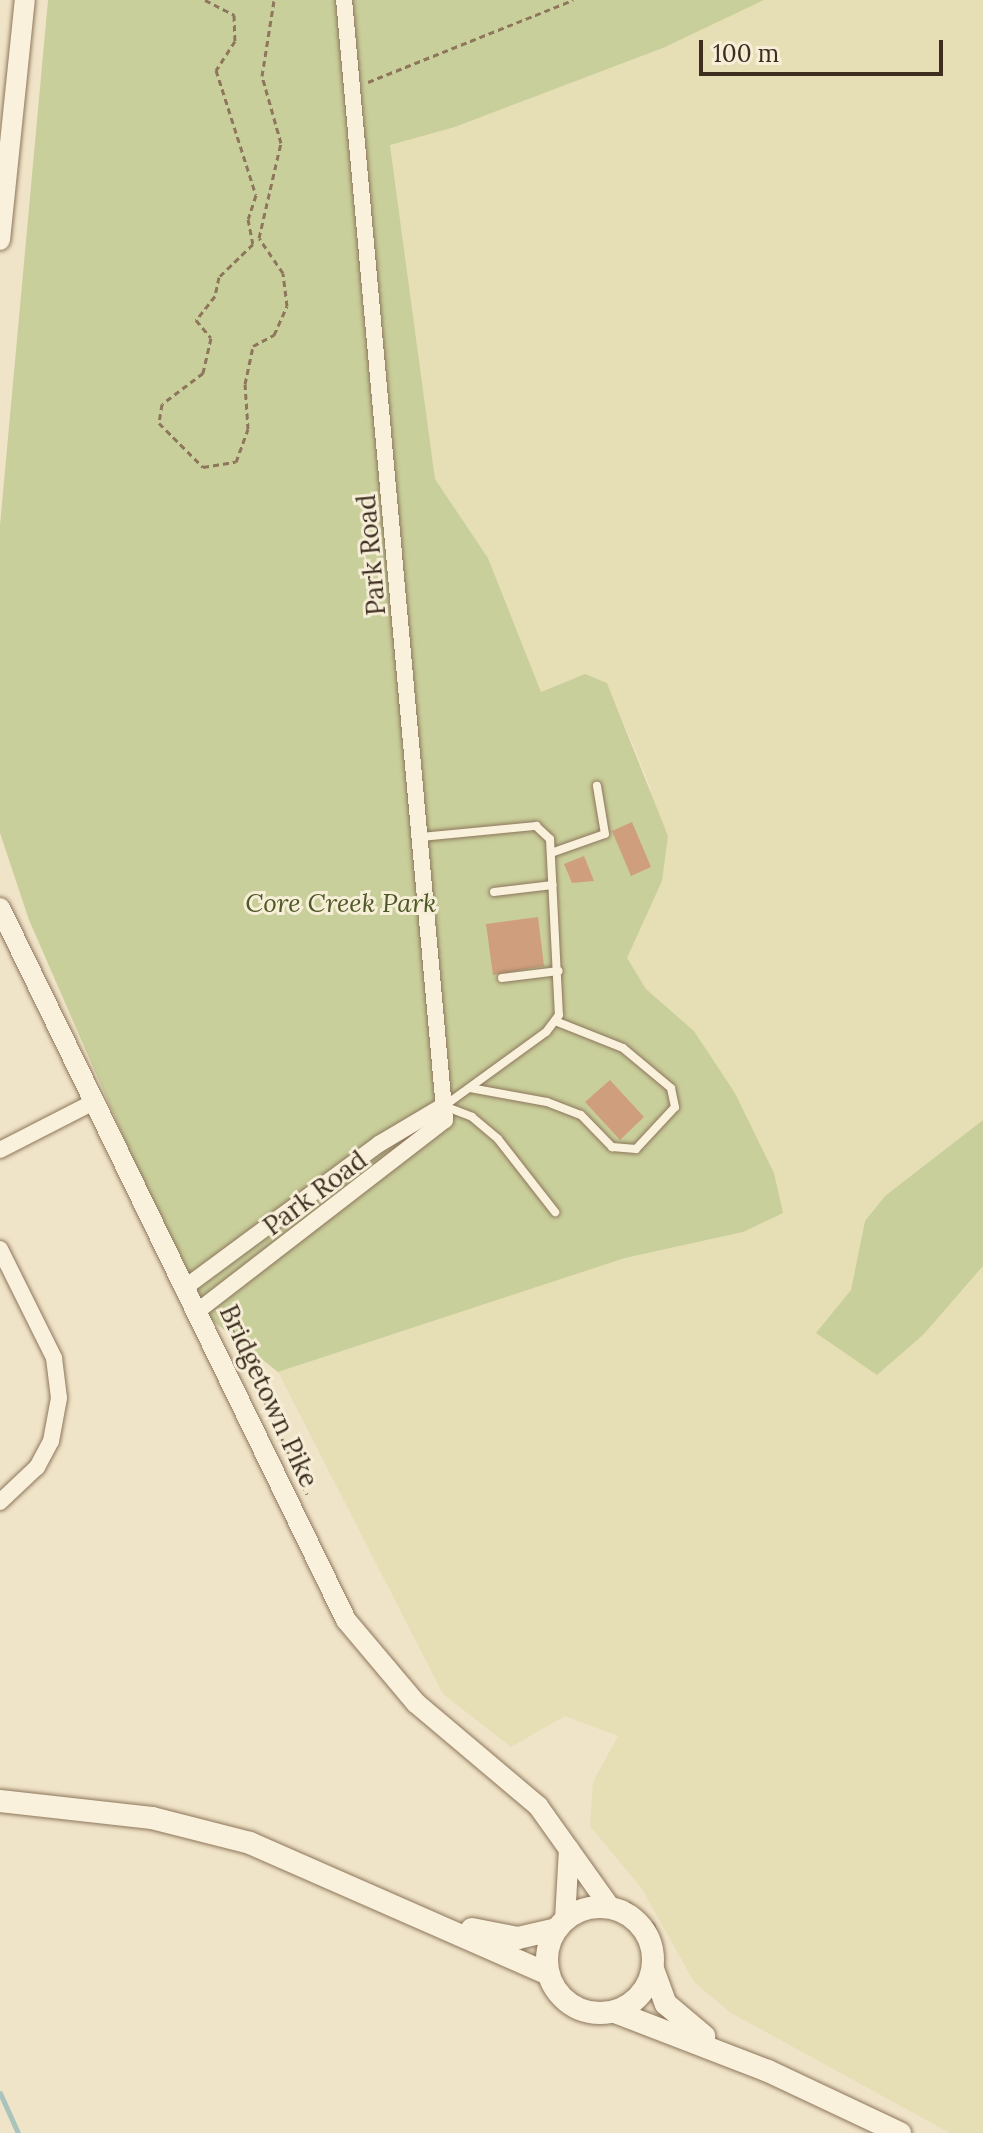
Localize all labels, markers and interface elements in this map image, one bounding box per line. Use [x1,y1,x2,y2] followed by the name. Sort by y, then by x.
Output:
[703,24,947,74] scale bar
[713,38,779,69] text: 100 m
[350,493,392,617] street label: Park Road
[245,887,437,919] park label: Core Creek Park
[257,1144,373,1242] street label: Park Road
[213,1300,325,1492] street label: Bridgetown Pike

